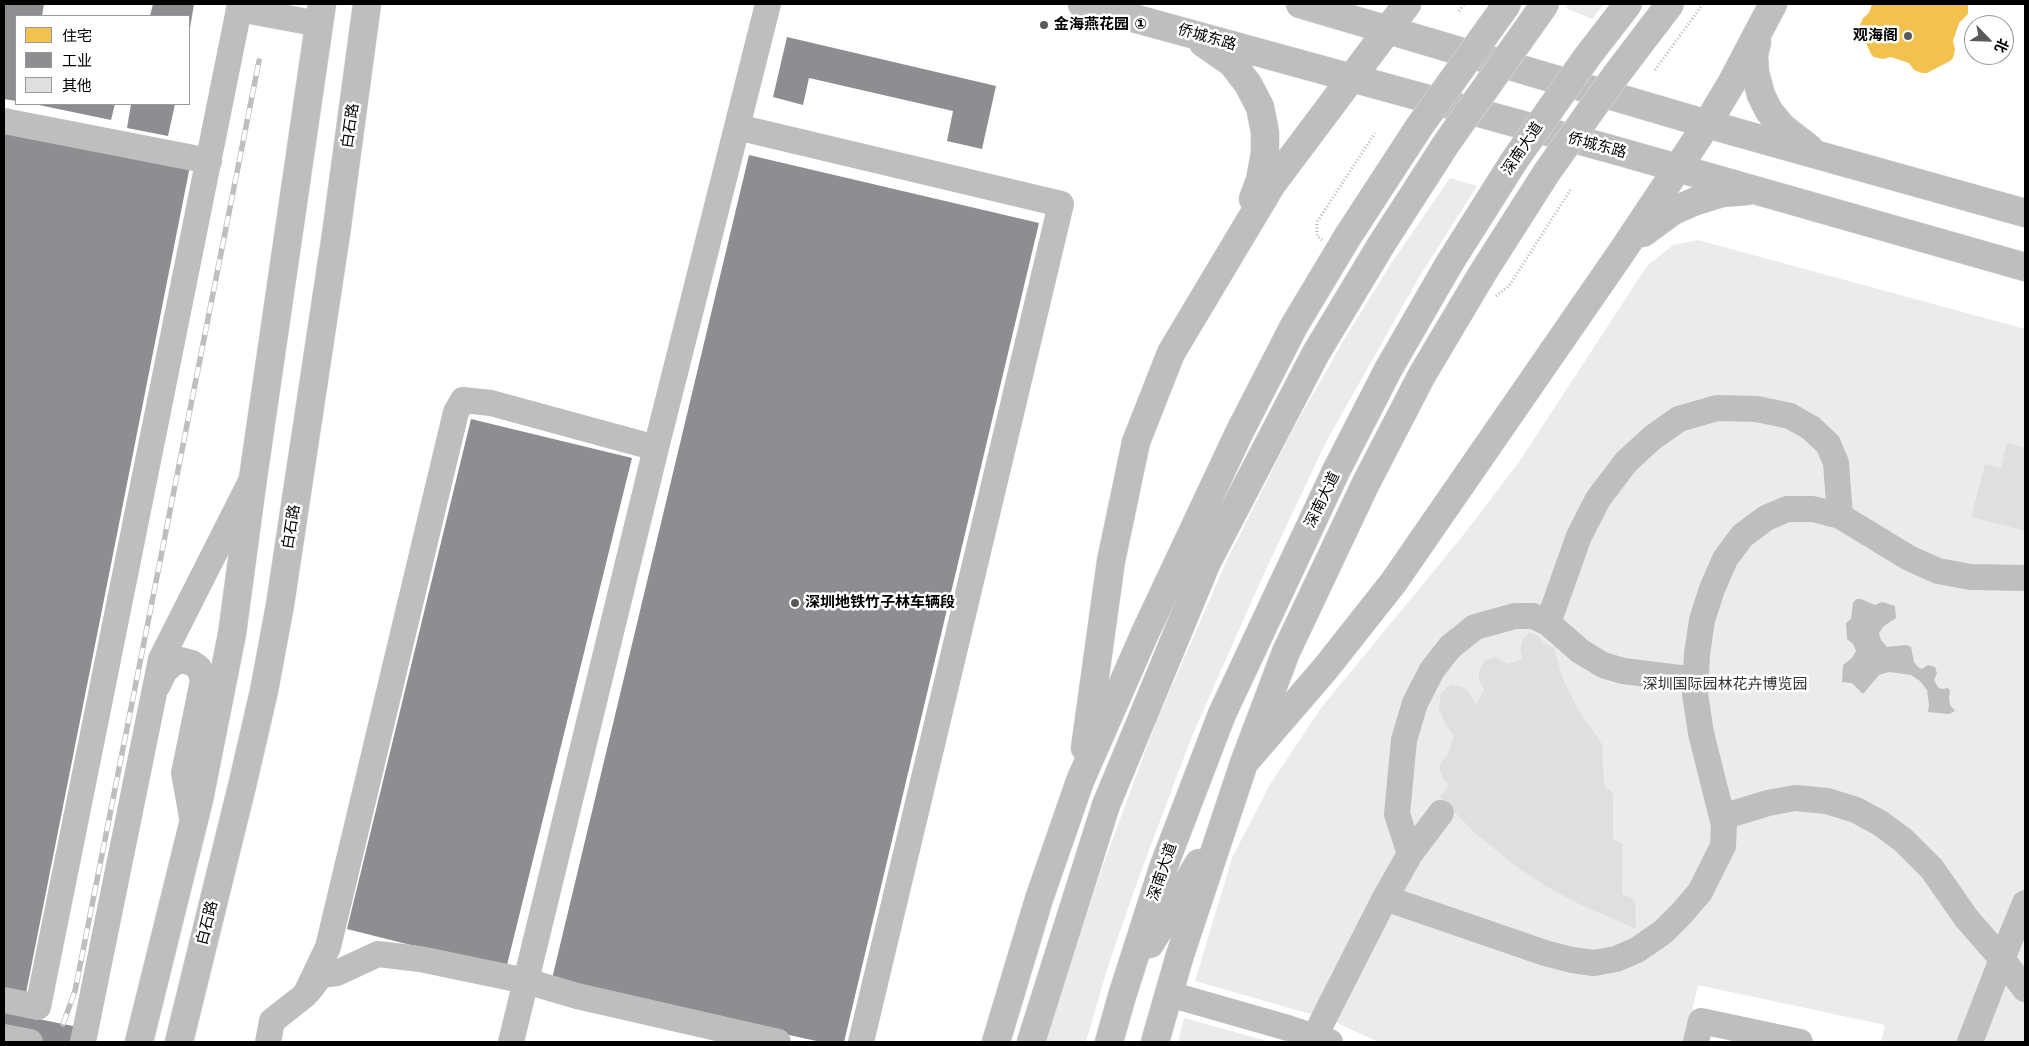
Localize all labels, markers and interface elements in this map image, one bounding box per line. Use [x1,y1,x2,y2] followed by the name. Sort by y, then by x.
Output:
[15,15,190,105] legend
[1964,15,2014,65] north arrow
[1054,16,1147,34] place label: 金海燕花园 ①
[1038,19,1050,31] marker: 金海燕花园 ①
[1176,21,1238,55] street label: 侨城东路
[62,27,92,45] text: 住宅
[1853,27,1898,45] place label: 观海阁
[1902,30,1914,42] marker: 观海阁
[1992,36,2012,55] text: 北
[62,52,92,70] text: 工业
[62,77,92,95] text: 其他
[339,102,363,150] street label: 白石路
[1499,119,1547,179] street label: 深南大道
[1566,130,1628,162] street label: 侨城东路
[1302,469,1344,531] street label: 深南大道
[280,503,304,551] street label: 白石路
[805,594,955,612] place label: 深圳地铁竹子林车辆段
[789,597,801,609] marker: 深圳地铁竹子林车辆段
[1643,676,1807,694] park label: 深圳国际园林花卉博览园
[1145,841,1181,903] street label: 深南大道
[194,899,222,947] street label: 白石路

